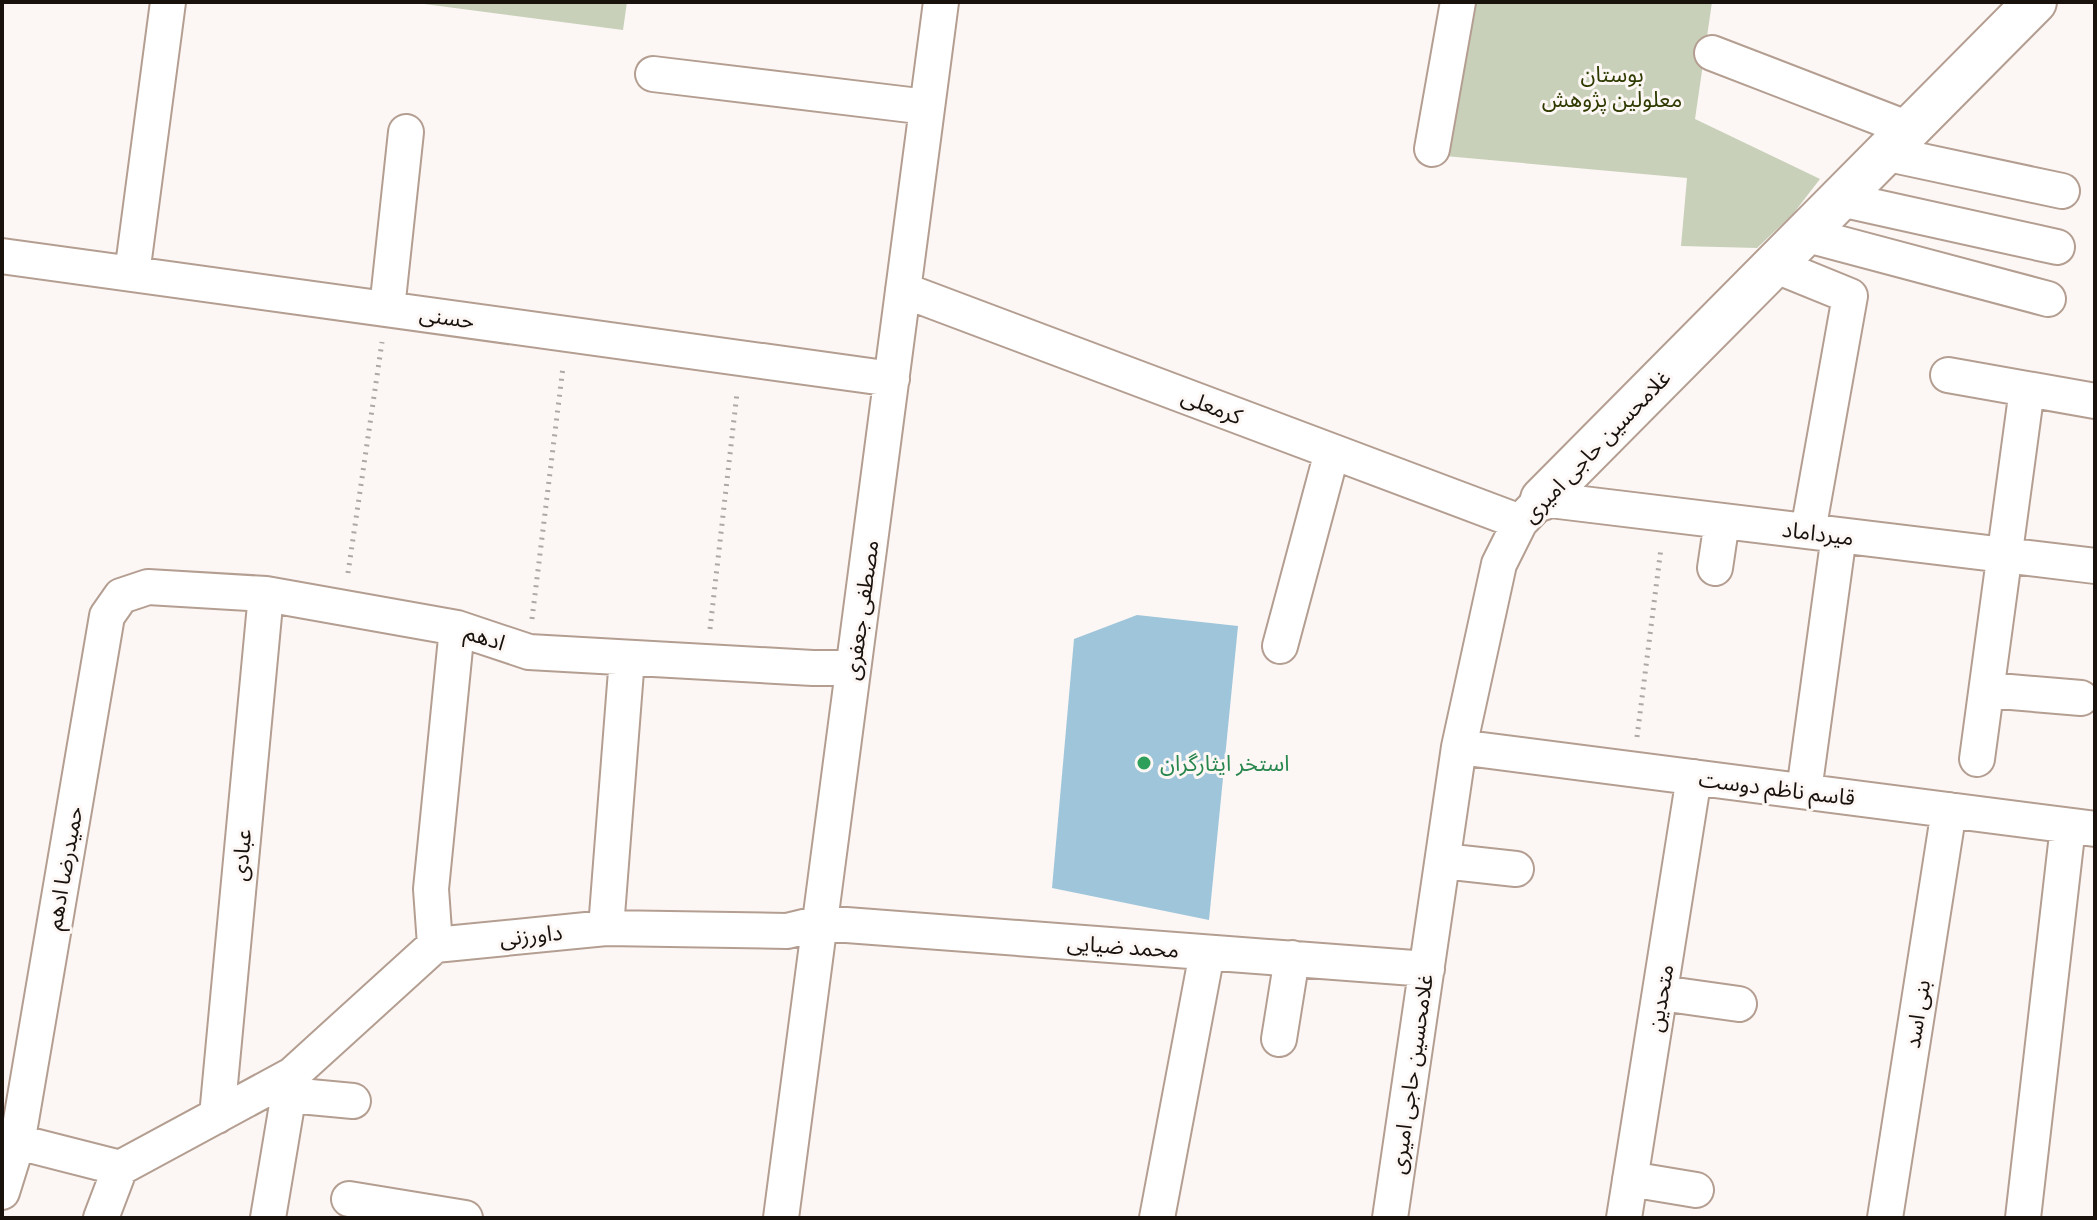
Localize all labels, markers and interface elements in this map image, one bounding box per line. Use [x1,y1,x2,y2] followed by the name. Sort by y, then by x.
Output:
[1542,61,1682,114] park label: بوستان معلولین پژوهش
[418,300,476,334] street label: حسنی
[1517,364,1675,528] street label: غلامحسین حاجی امیری
[1178,383,1247,430] street label: کرمعلی
[1781,516,1855,550] street label: میرداماد
[838,538,884,682] street label: مصطفی جعفری
[460,618,508,659] street label: ادهم
[1160,750,1290,777] place label: استخر ایثارگران
[1135,754,1153,772] marker: استخر ایثارگران
[1697,766,1857,814] street label: قاسم ناظم دوست
[40,804,92,933] street label: حمیدرضا ادهم
[226,828,256,882] street label: عبادی
[498,919,564,952] street label: داورزنی
[1066,929,1180,963] street label: محمد ضیایی
[1641,962,1679,1034] street label: متحدین
[1384,972,1438,1176] street label: غلامحسین حاجی امیری
[1899,978,1935,1050] street label: بنی اسد

